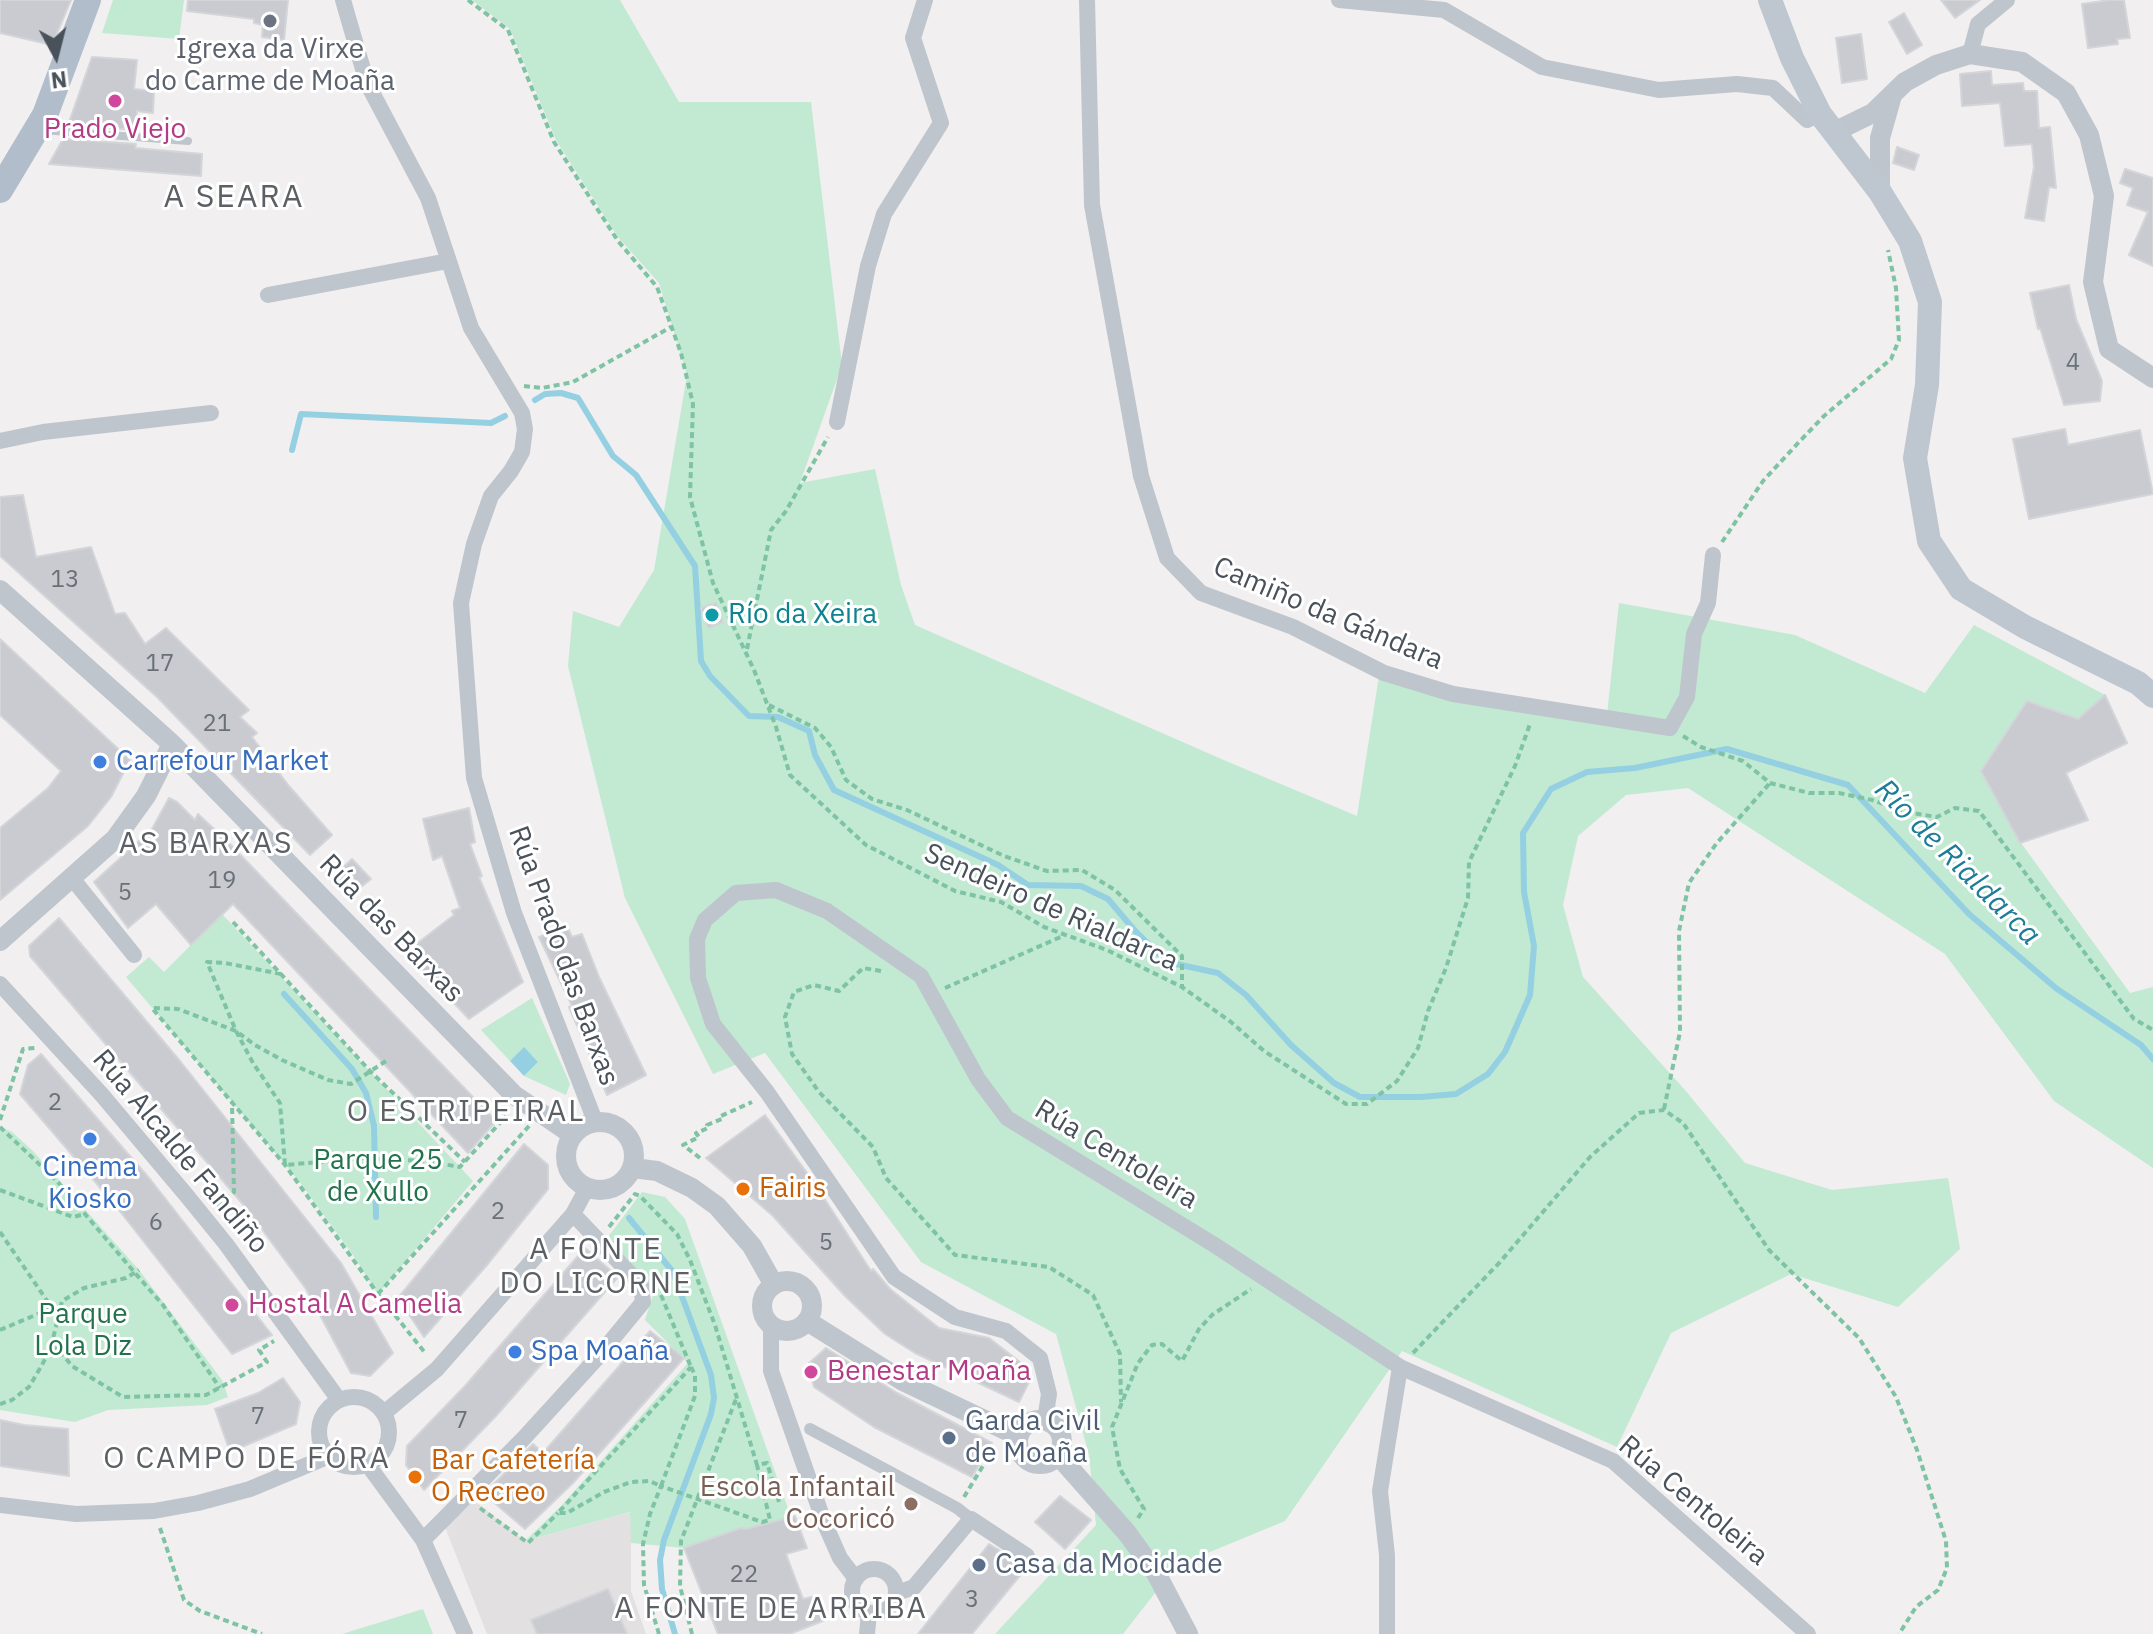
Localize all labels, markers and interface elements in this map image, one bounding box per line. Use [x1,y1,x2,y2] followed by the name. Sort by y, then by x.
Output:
[261,12,279,30] marker: Igrexa da Virxe do Carme de Moaña
[16,16,96,96] north arrow
[145,33,395,99] place label: Igrexa da Virxe do Carme de Moaña
[49,65,69,96] text: N
[106,92,124,110] marker: Prado Viejo
[44,113,186,147] place label: Prado Viejo
[164,179,304,217] district label: A SEARA
[2066,349,2080,377] house number: 4
[1208,550,1448,678] street label: Camiño da Gándara
[51,566,79,594] house number: 13
[728,598,877,632] place label: Río da Xeira
[703,606,721,624] marker: Río da Xeira
[146,650,174,678] house number: 17
[203,710,231,738] house number: 21
[116,745,329,779] place label: Carrefour Market
[91,753,109,771] marker: Carrefour Market
[1867,773,2047,953] water label: Río de Rialdarca
[500,822,626,1090] street label: Rúa Prado das Barxas
[119,826,293,862] district label: AS BARXAS
[919,837,1183,979] street label: Sendeiro de Rialdarca
[312,848,470,1010] street label: Rúa das Barxas
[208,867,236,895] house number: 19
[118,879,132,907] house number: 5
[85,1043,275,1261] street label: Rúa Alcalde Fandiño
[48,1089,62,1117] house number: 2
[1028,1093,1204,1217] street label: Rúa Centoleira
[347,1094,585,1130] district label: O ESTRIPEIRAL
[81,1130,99,1148] marker: Cinema Kiosko
[313,1144,443,1210] park label: Parque 25 de Xullo
[42,1151,138,1217] place label: Cinema Kiosko
[759,1172,826,1206] place label: Fairis
[734,1180,752,1198] marker: Fairis
[491,1198,505,1226] house number: 2
[149,1209,163,1237] house number: 6
[819,1229,833,1257] house number: 5
[500,1232,692,1302] district label: A FONTE DO LICORNE
[248,1288,462,1322] place label: Hostal A Camelia
[223,1296,241,1314] marker: Hostal A Camelia
[34,1298,132,1364] park label: Parque Lola Diz
[531,1335,669,1369] place label: Spa Moaña
[506,1343,524,1361] marker: Spa Moaña
[827,1355,1031,1389] place label: Benestar Moaña
[802,1363,820,1381] marker: Benestar Moaña
[251,1403,265,1431] house number: 7
[965,1405,1100,1471] place label: Garda Civil de Moaña
[454,1407,468,1435] house number: 7
[940,1429,958,1447] marker: Garda Civil de Moaña
[1612,1429,1774,1573] street label: Rúa Centoleira
[103,1441,391,1477] district label: O CAMPO DE FÓRA
[431,1444,595,1510] place label: Bar Cafetería O Recreo
[406,1468,424,1486] marker: Bar Cafetería O Recreo
[700,1471,895,1537] place label: Escola Infantail Cocoricó
[902,1495,920,1513] marker: Escola Infantail Cocoricó
[995,1548,1223,1582] place label: Casa da Mocidade
[970,1556,988,1574] marker: Casa da Mocidade
[730,1561,758,1589] house number: 22
[965,1586,979,1614] house number: 3
[614,1591,928,1627] district label: A FONTE DE ARRIBA

